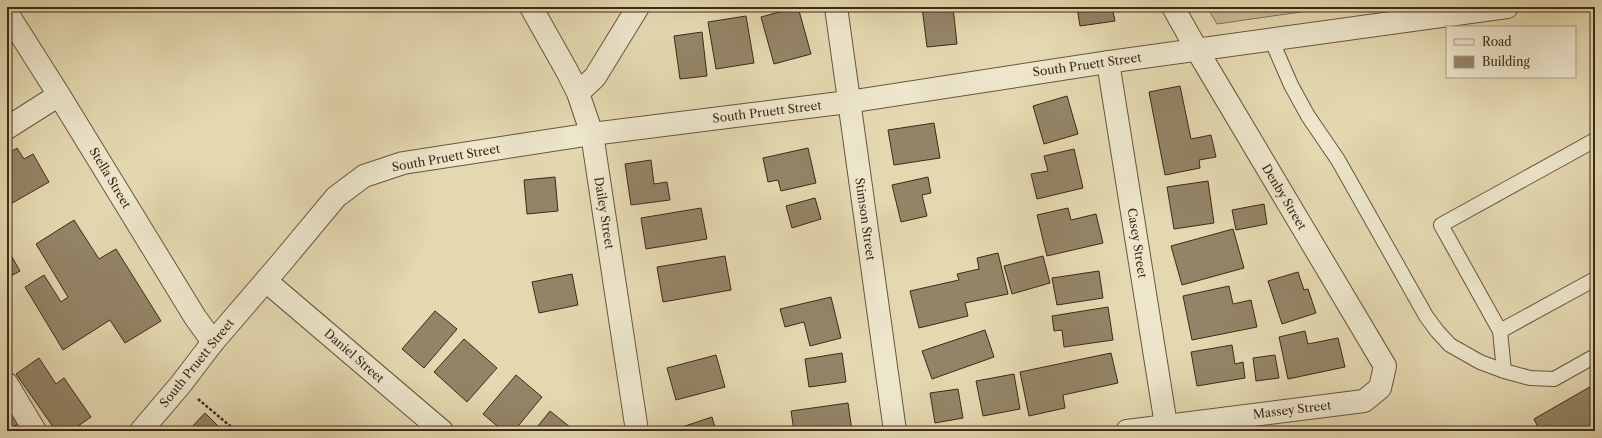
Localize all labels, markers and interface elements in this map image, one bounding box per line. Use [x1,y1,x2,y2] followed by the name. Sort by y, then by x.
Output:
[1446,26,1576,78] legend
[1482,34,1512,49] text: Road
[1032,49,1143,80] street label: South Pruett Street
[1482,54,1530,69] text: Building
[712,97,823,126] street label: South Pruett Street
[391,140,502,174] street label: South Pruett Street
[86,144,135,212] street label: Stella Street
[1259,161,1310,233] street label: Denby Street
[591,176,618,251] street label: Dailey Street
[852,177,879,262] street label: Stimson Street
[1125,207,1151,280] street label: Casey Street
[156,315,237,410] street label: South Pruett Street
[321,325,388,386] street label: Daniel Street
[1252,397,1333,422] street label: Massey Street

